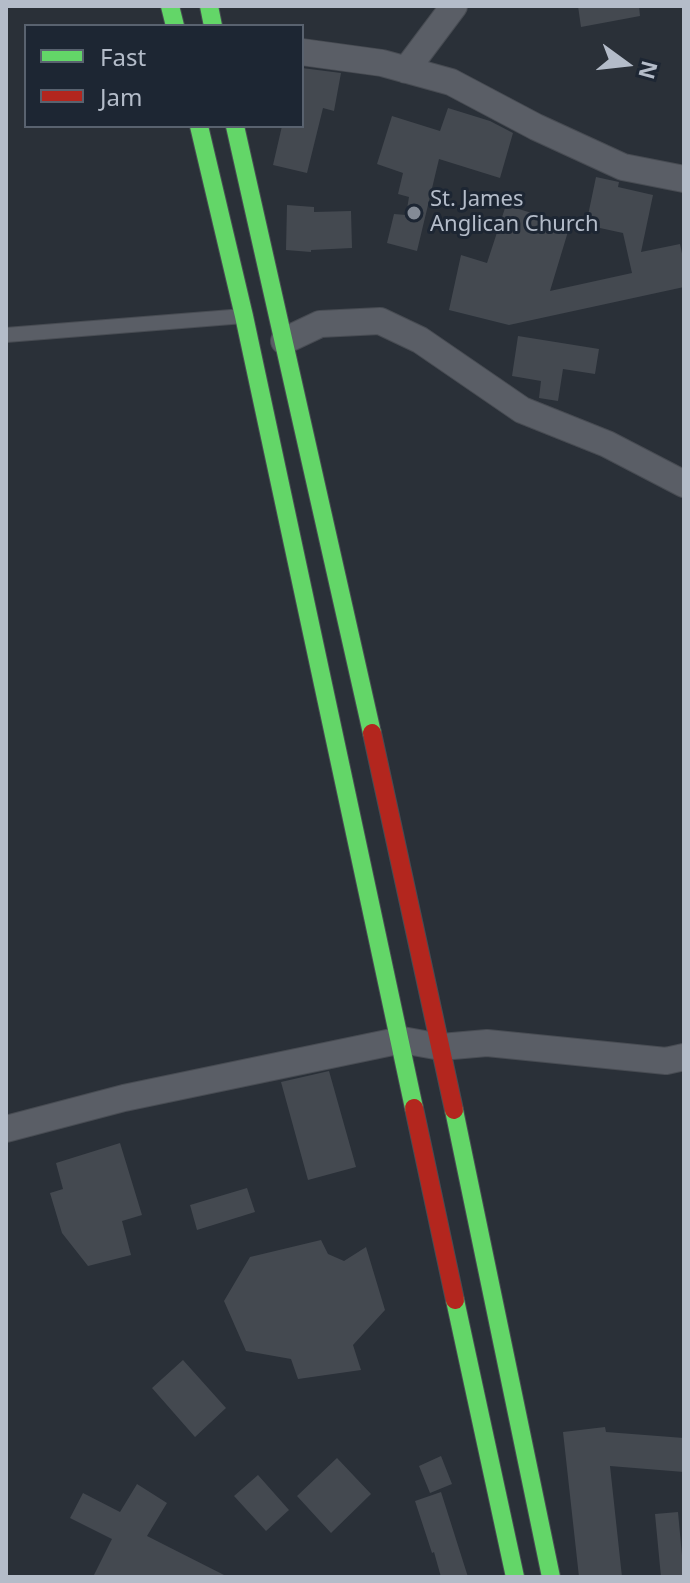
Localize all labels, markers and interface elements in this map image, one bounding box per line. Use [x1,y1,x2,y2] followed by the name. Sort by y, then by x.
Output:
[24,24,304,128] legend
[586,24,666,104] north arrow
[100,40,146,73] text: Fast
[632,58,666,83] text: N
[100,80,142,113] text: Jam
[430,187,599,238] place label: St. James Anglican Church
[405,204,423,222] marker: St. James Anglican Church

